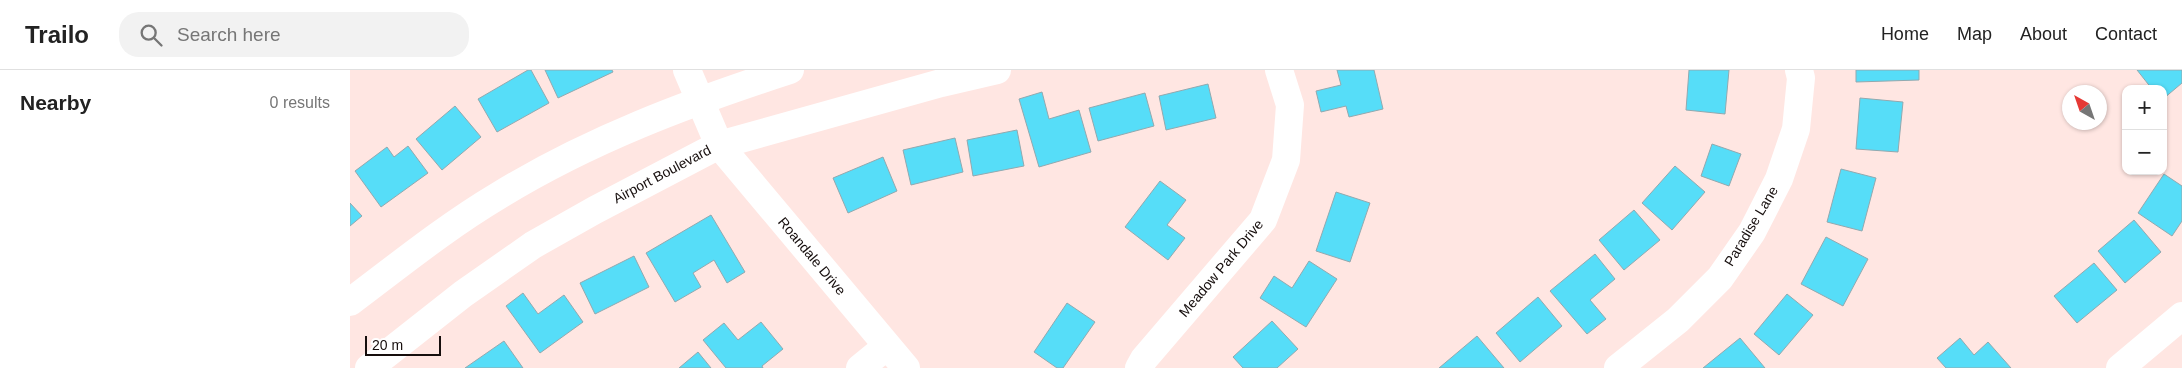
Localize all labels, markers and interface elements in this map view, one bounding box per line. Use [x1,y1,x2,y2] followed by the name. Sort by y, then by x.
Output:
[119,12,469,57] search box
[25,21,89,48] text: Trailo
[137,21,165,49] icon: search
[177,24,281,45] text: Search here
[1881,24,1929,44] text: Home
[1957,24,1992,44] text: Map
[2020,24,2067,44] text: About
[2095,24,2157,44] text: Contact
[2062,85,2107,130] north arrow
[2122,85,2167,175] map controls
[2122,85,2167,130] button: +
[20,91,91,114] text: Nearby
[270,94,330,111] text: 0 results
[2122,130,2167,175] button: −
[610,142,714,206] street label: Airport Boulevard
[1721,183,1781,269] street label: Paradise Lane
[775,214,849,298] street label: Roandale Drive
[1176,216,1267,320] street label: Meadow Park Drive
[365,333,441,356] scale bar
[372,337,403,353] text: 20 m

